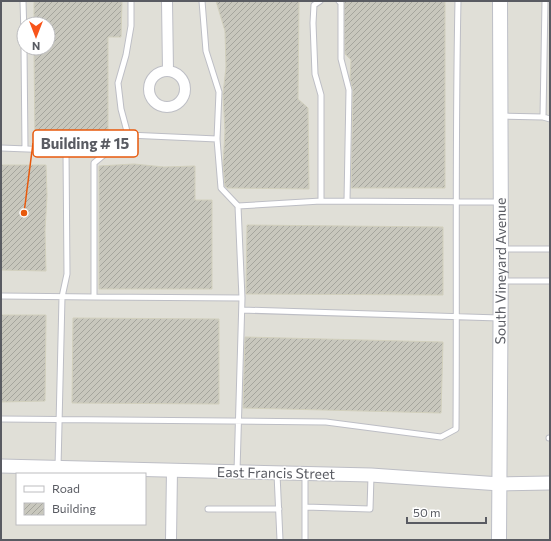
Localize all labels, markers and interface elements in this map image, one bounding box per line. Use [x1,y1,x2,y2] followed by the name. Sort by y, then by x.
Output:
[16,16,56,56] north arrow
[32,40,40,53] text: N
[33,130,138,157] callout: Building # 15
[41,134,129,152] text: Building # 15
[491,198,509,344] street label: South Vineyard Avenue
[217,463,335,482] street label: East Francis Street
[16,473,146,525] legend
[52,481,80,495] text: Road
[407,499,486,525] scale bar
[52,501,96,515] text: Building
[413,505,441,519] text: 50 m

